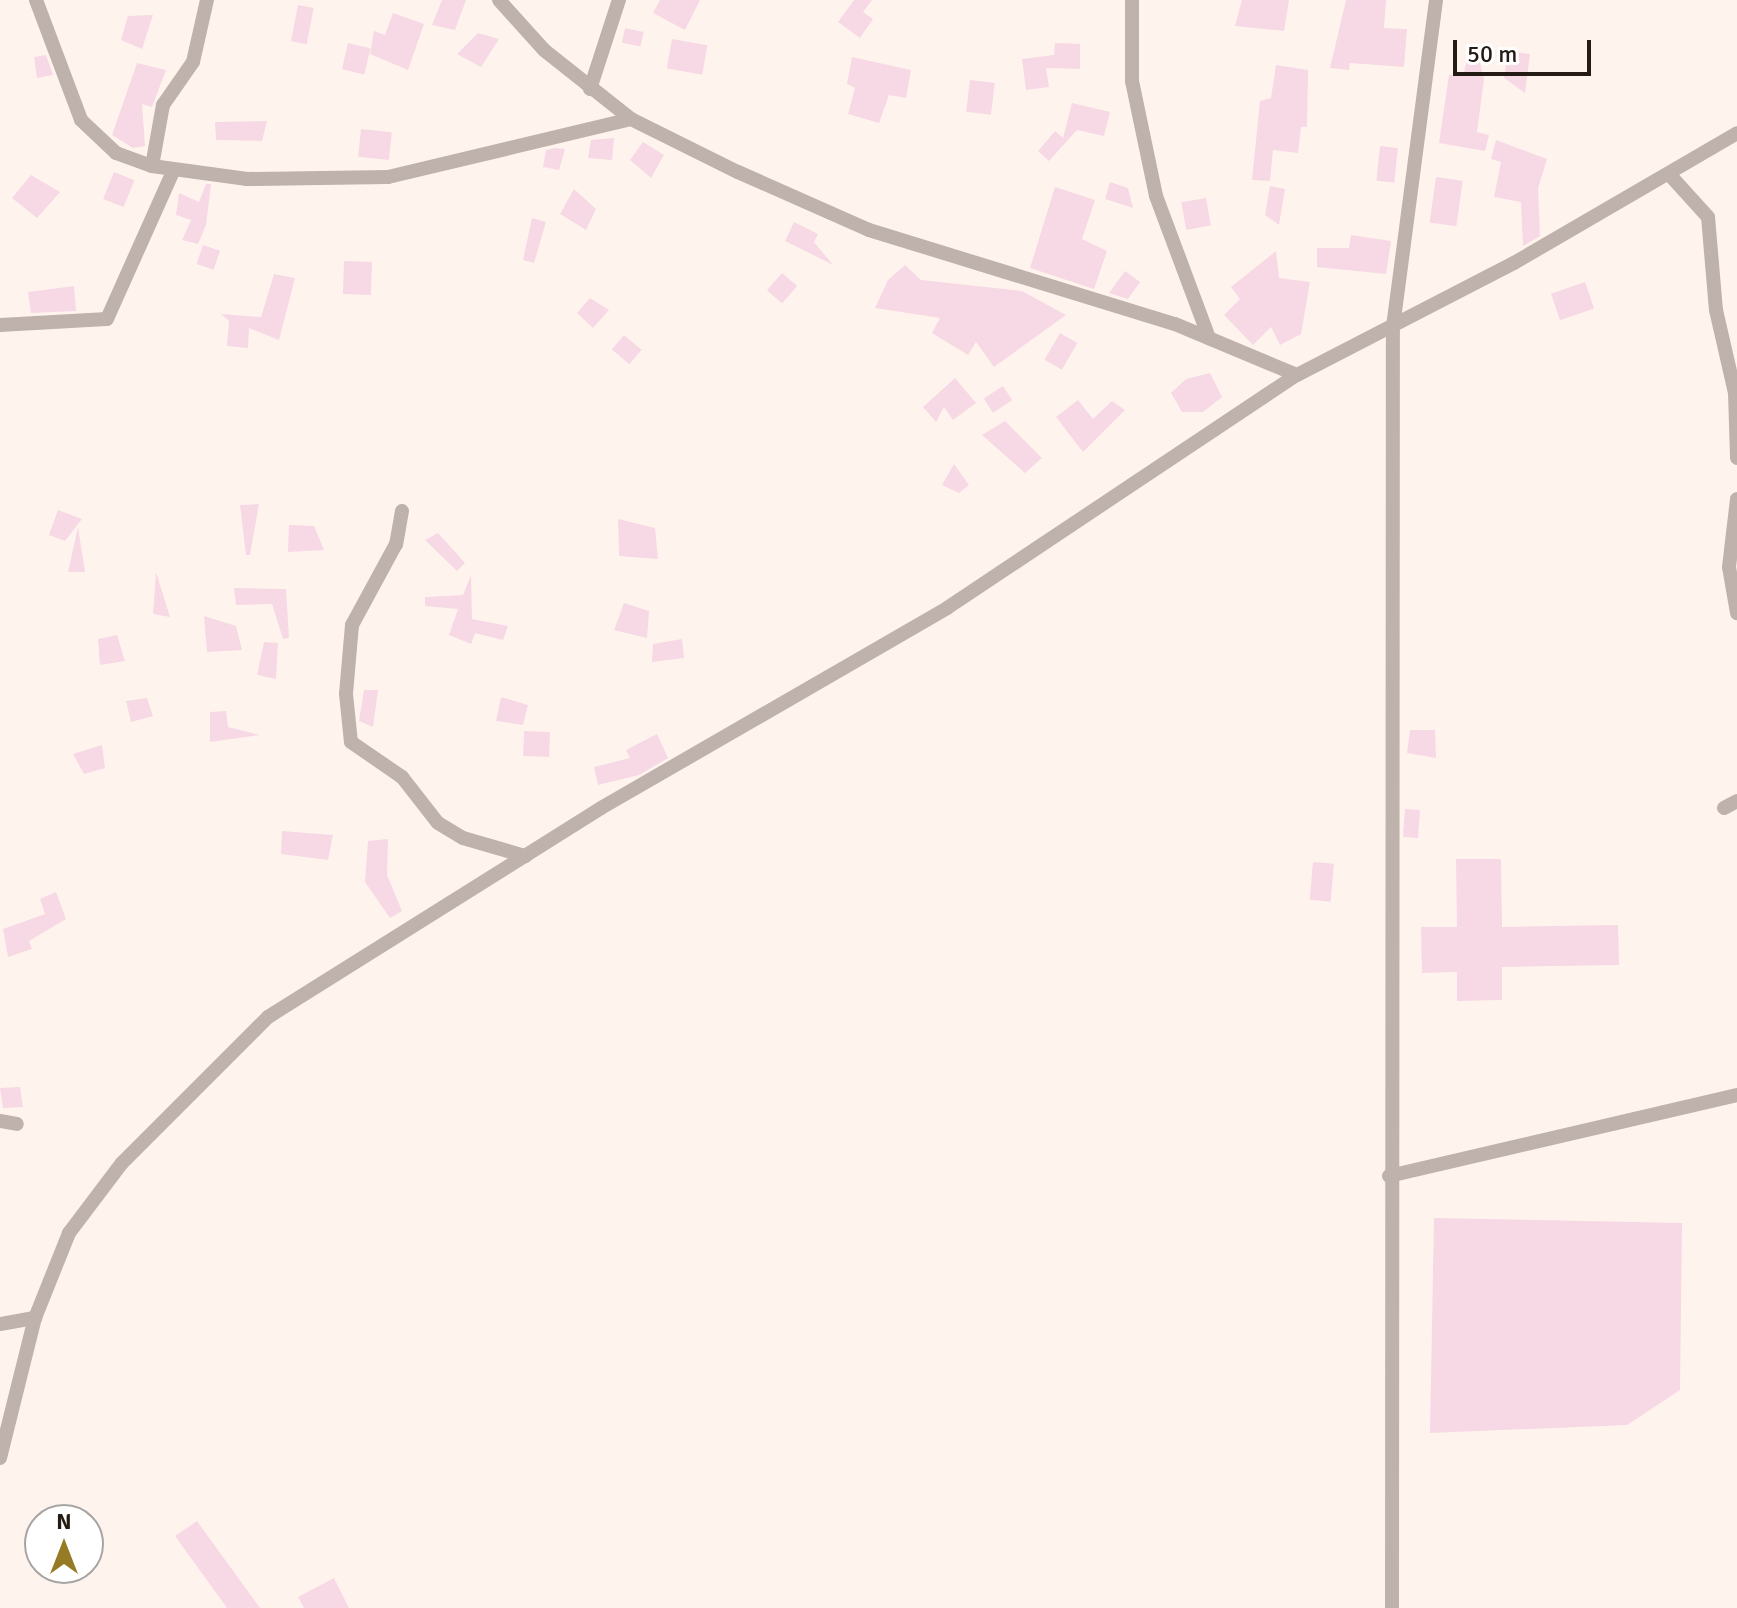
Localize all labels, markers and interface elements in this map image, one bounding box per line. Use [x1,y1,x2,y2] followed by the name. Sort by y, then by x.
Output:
[1457,24,1595,74] scale bar
[1467,39,1517,69] text: 50 m
[24,1504,104,1584] north arrow
[56,1508,72,1535] text: N

